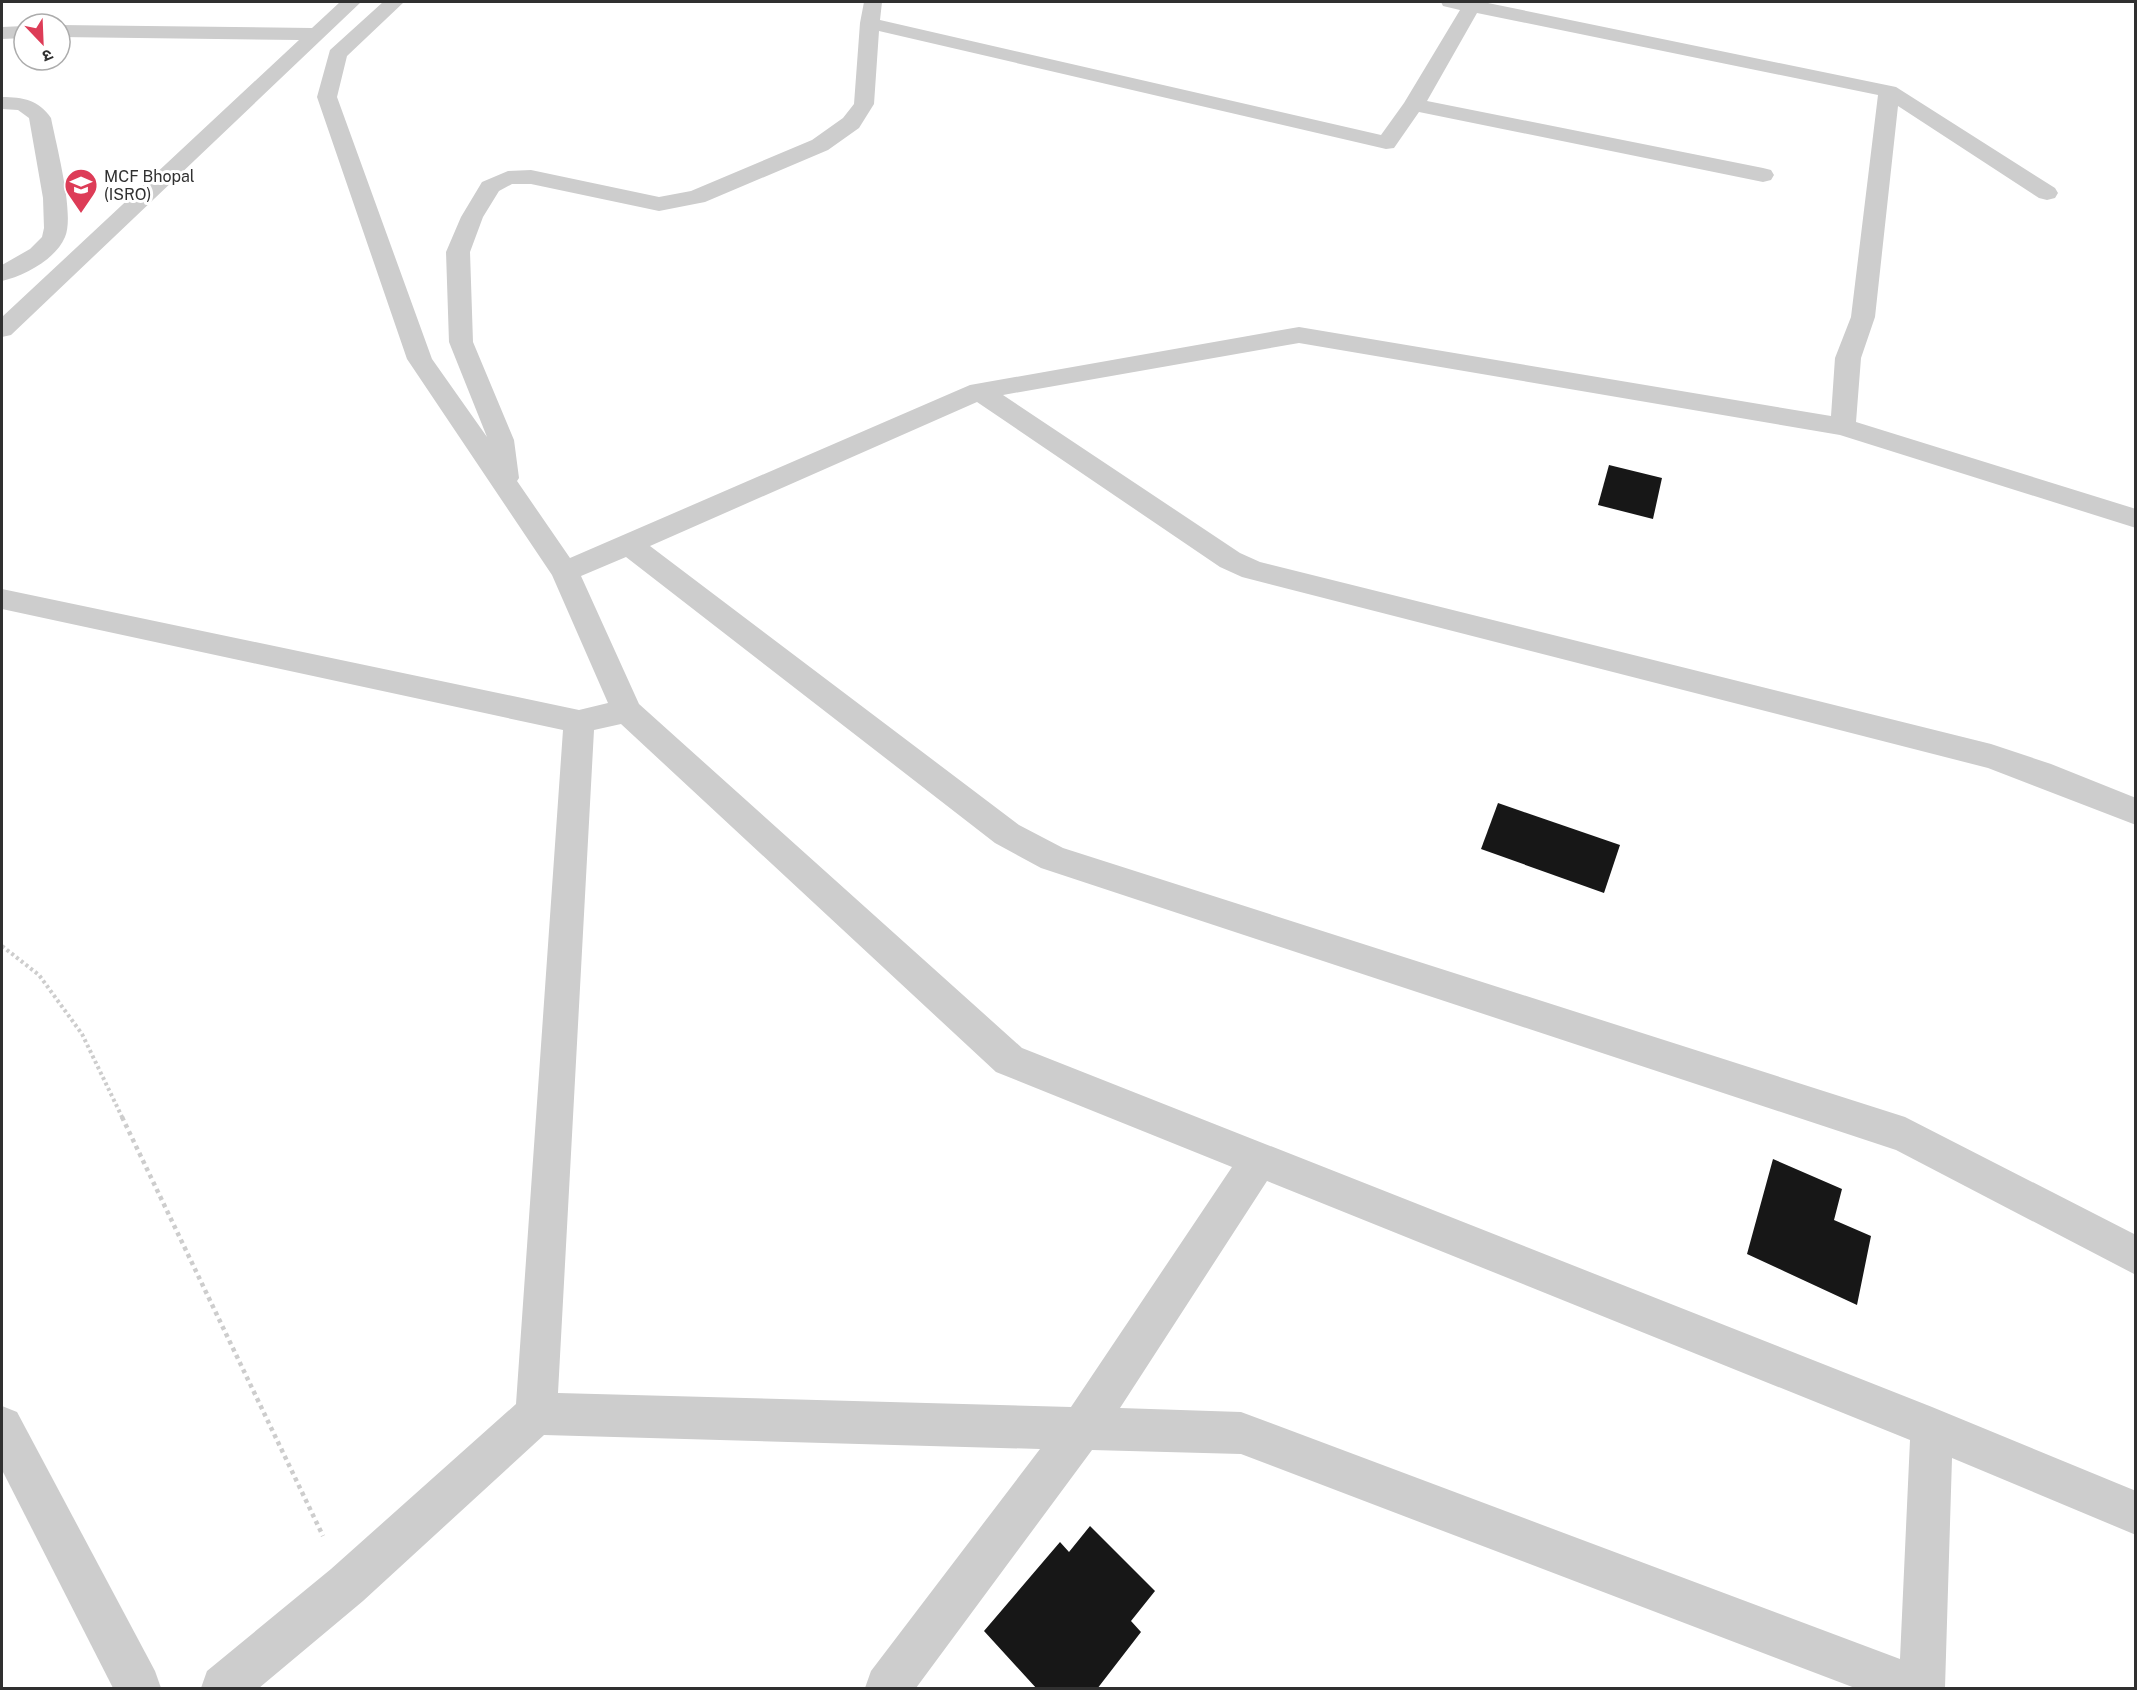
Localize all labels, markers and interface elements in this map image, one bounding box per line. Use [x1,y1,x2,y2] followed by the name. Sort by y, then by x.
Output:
[12,12,72,72] north arrow
[39,45,56,66] text: उ
[63,167,99,214] school or university icon: MCF Bhopal (ISRO)
[104,167,195,204] place label: MCF Bhopal (ISRO)

